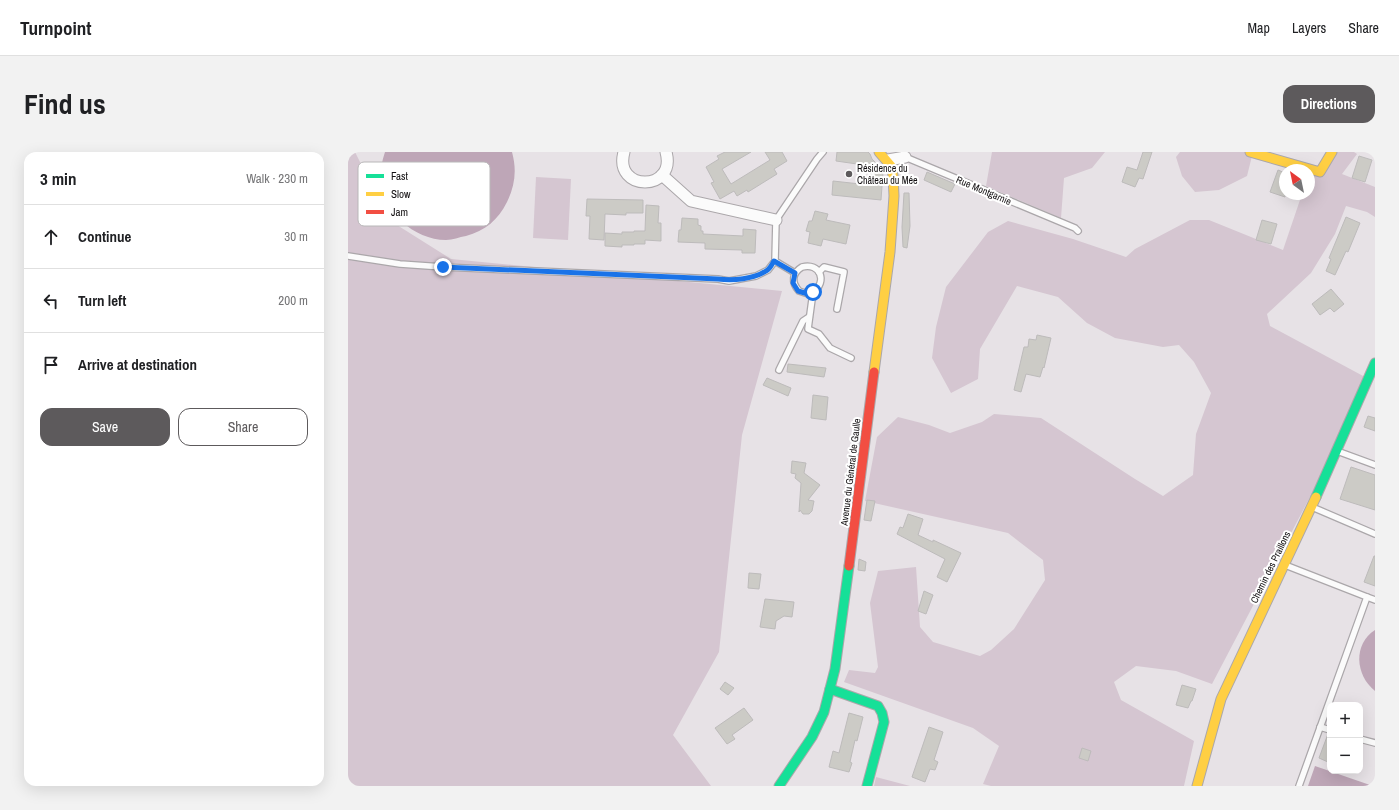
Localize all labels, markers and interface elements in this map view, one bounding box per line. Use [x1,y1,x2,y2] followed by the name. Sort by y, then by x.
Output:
[20,15,92,41] text: Turnpoint
[1248,19,1270,37] text: Map
[1292,19,1326,37] text: Layers
[1348,19,1379,37] text: Share
[24,85,106,123] text: Find us
[1283,85,1375,123] button: Directions
[358,162,490,226] legend
[857,162,918,187] place label: Résidence du Château du Mée
[1279,164,1315,200] north arrow
[40,167,76,190] text: 3 min
[391,169,409,183] text: Fast
[844,169,854,179] marker: Résidence du Château du Mée
[246,170,308,187] text: Walk · 230 m
[954,173,1014,208] street label: Rue Montgarnie
[391,187,411,201] text: Slow
[391,205,408,219] text: Jam
[40,226,62,248] icon: ahead
[78,226,131,247] text: Continue
[284,228,308,245] text: 30 m
[434,258,452,276] route end
[804,283,822,301] route start
[40,290,62,312] icon: left
[78,290,126,311] text: Turn left
[278,292,308,309] text: 200 m
[40,354,62,376] icon: arrive
[78,354,197,375] text: Arrive at destination
[40,408,170,446] button: Save
[178,408,308,446] button: Share
[837,417,864,527] street label: Avenue du Général de Gaulle
[1247,529,1293,605] street label: Chemin des Praillons
[1327,702,1363,774] map controls
[1327,702,1363,738] button: +
[1327,738,1363,774] button: −

